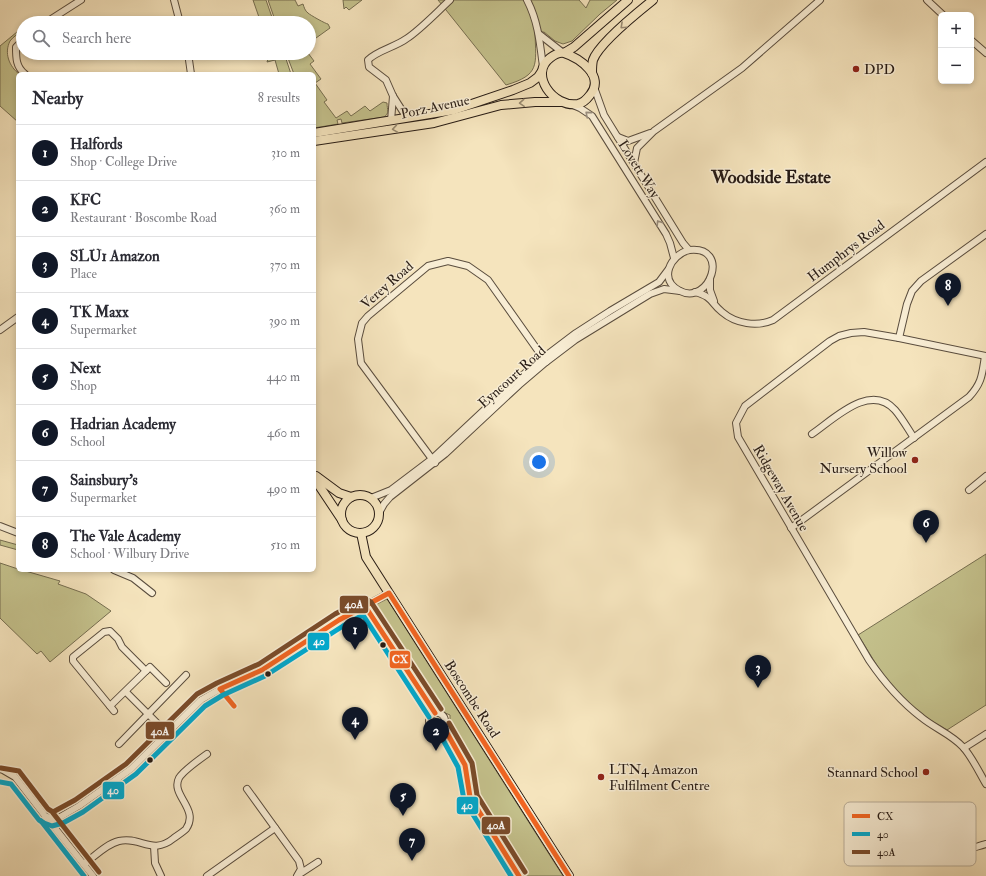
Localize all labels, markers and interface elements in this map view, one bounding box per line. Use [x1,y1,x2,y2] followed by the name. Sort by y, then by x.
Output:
[938,12,974,84] map controls
[938,12,974,48] button: +
[16,16,316,60] search box
[621,21,628,28] one-way arrow
[30,27,52,49] icon: search
[62,29,131,48] text: Search here
[938,48,974,84] button: −
[864,61,895,78] place label: DPD
[851,64,861,74] marker: DPD
[32,88,83,109] text: Nearby
[258,90,300,106] text: 8 results
[399,91,471,123] street label: Porz Avenue
[519,98,525,107] one-way arrow
[585,111,593,119] one-way arrow
[391,124,398,133] one-way arrow
[70,135,122,154] text: Halfords
[614,137,664,202] street label: Lovett Way
[43,145,47,161] text: 1
[271,145,300,161] text: 310 m
[70,154,177,170] text: Shop · College Drive
[710,166,831,189] district label: Woodside Estate
[70,191,101,210] text: KFC
[42,201,48,217] text: 2
[269,201,300,217] text: 360 m
[70,210,217,226] text: Restaurant · Boscombe Road
[804,216,889,286] street label: Humphrys Road
[657,220,664,227] one-way arrow
[70,247,160,266] text: SLU1 Amazon
[43,257,48,273] text: 3
[270,257,300,273] text: 370 m
[357,258,417,313] street label: Verey Road
[70,266,97,282] text: Place
[935,273,961,306] pin: 8
[70,303,129,322] text: TK Maxx
[41,313,49,329] text: 4
[269,313,300,329] text: 390 m
[70,322,137,338] text: Supermarket
[475,342,550,412] street label: Eyncourt Road
[70,359,101,378] text: Next
[42,369,48,385] text: 5
[266,369,300,385] text: 440 m
[70,378,97,394] text: Shop
[70,415,176,434] text: Hadrian Academy
[42,425,48,441] text: 6
[267,425,300,441] text: 460 m
[70,434,105,450] text: School
[748,442,813,535] street label: Ridgeway Avenue
[820,444,907,478] place label: Willow Nursery School
[529,452,549,472] your location
[910,455,920,465] marker: Willow Nursery School
[70,471,138,490] text: Sainsbury's
[42,481,48,497] text: 7
[267,481,300,497] text: 490 m
[70,490,137,506] text: Supermarket
[913,510,939,543] pin: 6
[70,527,181,546] text: The Vale Academy
[42,537,48,553] text: 8
[270,537,300,553] text: 510 m
[70,546,189,562] text: School · Wilbury Drive
[339,595,369,614] line badge: 40A
[344,598,364,612] text: 40A
[342,617,368,650] pin: 1
[307,632,330,651] line badge: 40
[312,635,325,649] text: 40
[378,640,388,650] unlabelled marker
[389,650,411,669] line badge: CX
[392,653,409,666] text: CX
[745,655,771,688] pin: 3
[441,657,503,741] street label: Boscombe Road
[263,669,273,679] unlabelled marker
[342,707,368,740] pin: 4
[423,718,449,751] pin: 2
[145,721,175,740] line badge: 40A
[150,725,170,739] text: 40A
[145,755,155,765] unlabelled marker
[609,761,710,794] place label: LTN4 Amazon Fulfilment Centre
[827,764,918,781] place label: Stannard School
[921,767,931,777] marker: Stannard School
[596,772,606,782] marker: LTN4 Amazon Fulfilment Centre
[102,781,125,800] line badge: 40
[390,783,416,816] pin: 5
[106,784,119,798] text: 40
[456,796,479,815] line badge: 40
[460,799,473,813] text: 40
[844,802,976,866] legend
[877,810,894,823] text: CX
[481,816,511,835] line badge: 40A
[486,819,506,833] text: 40A
[399,828,425,861] pin: 7
[877,828,889,841] text: 40
[877,846,896,859] text: 40A

